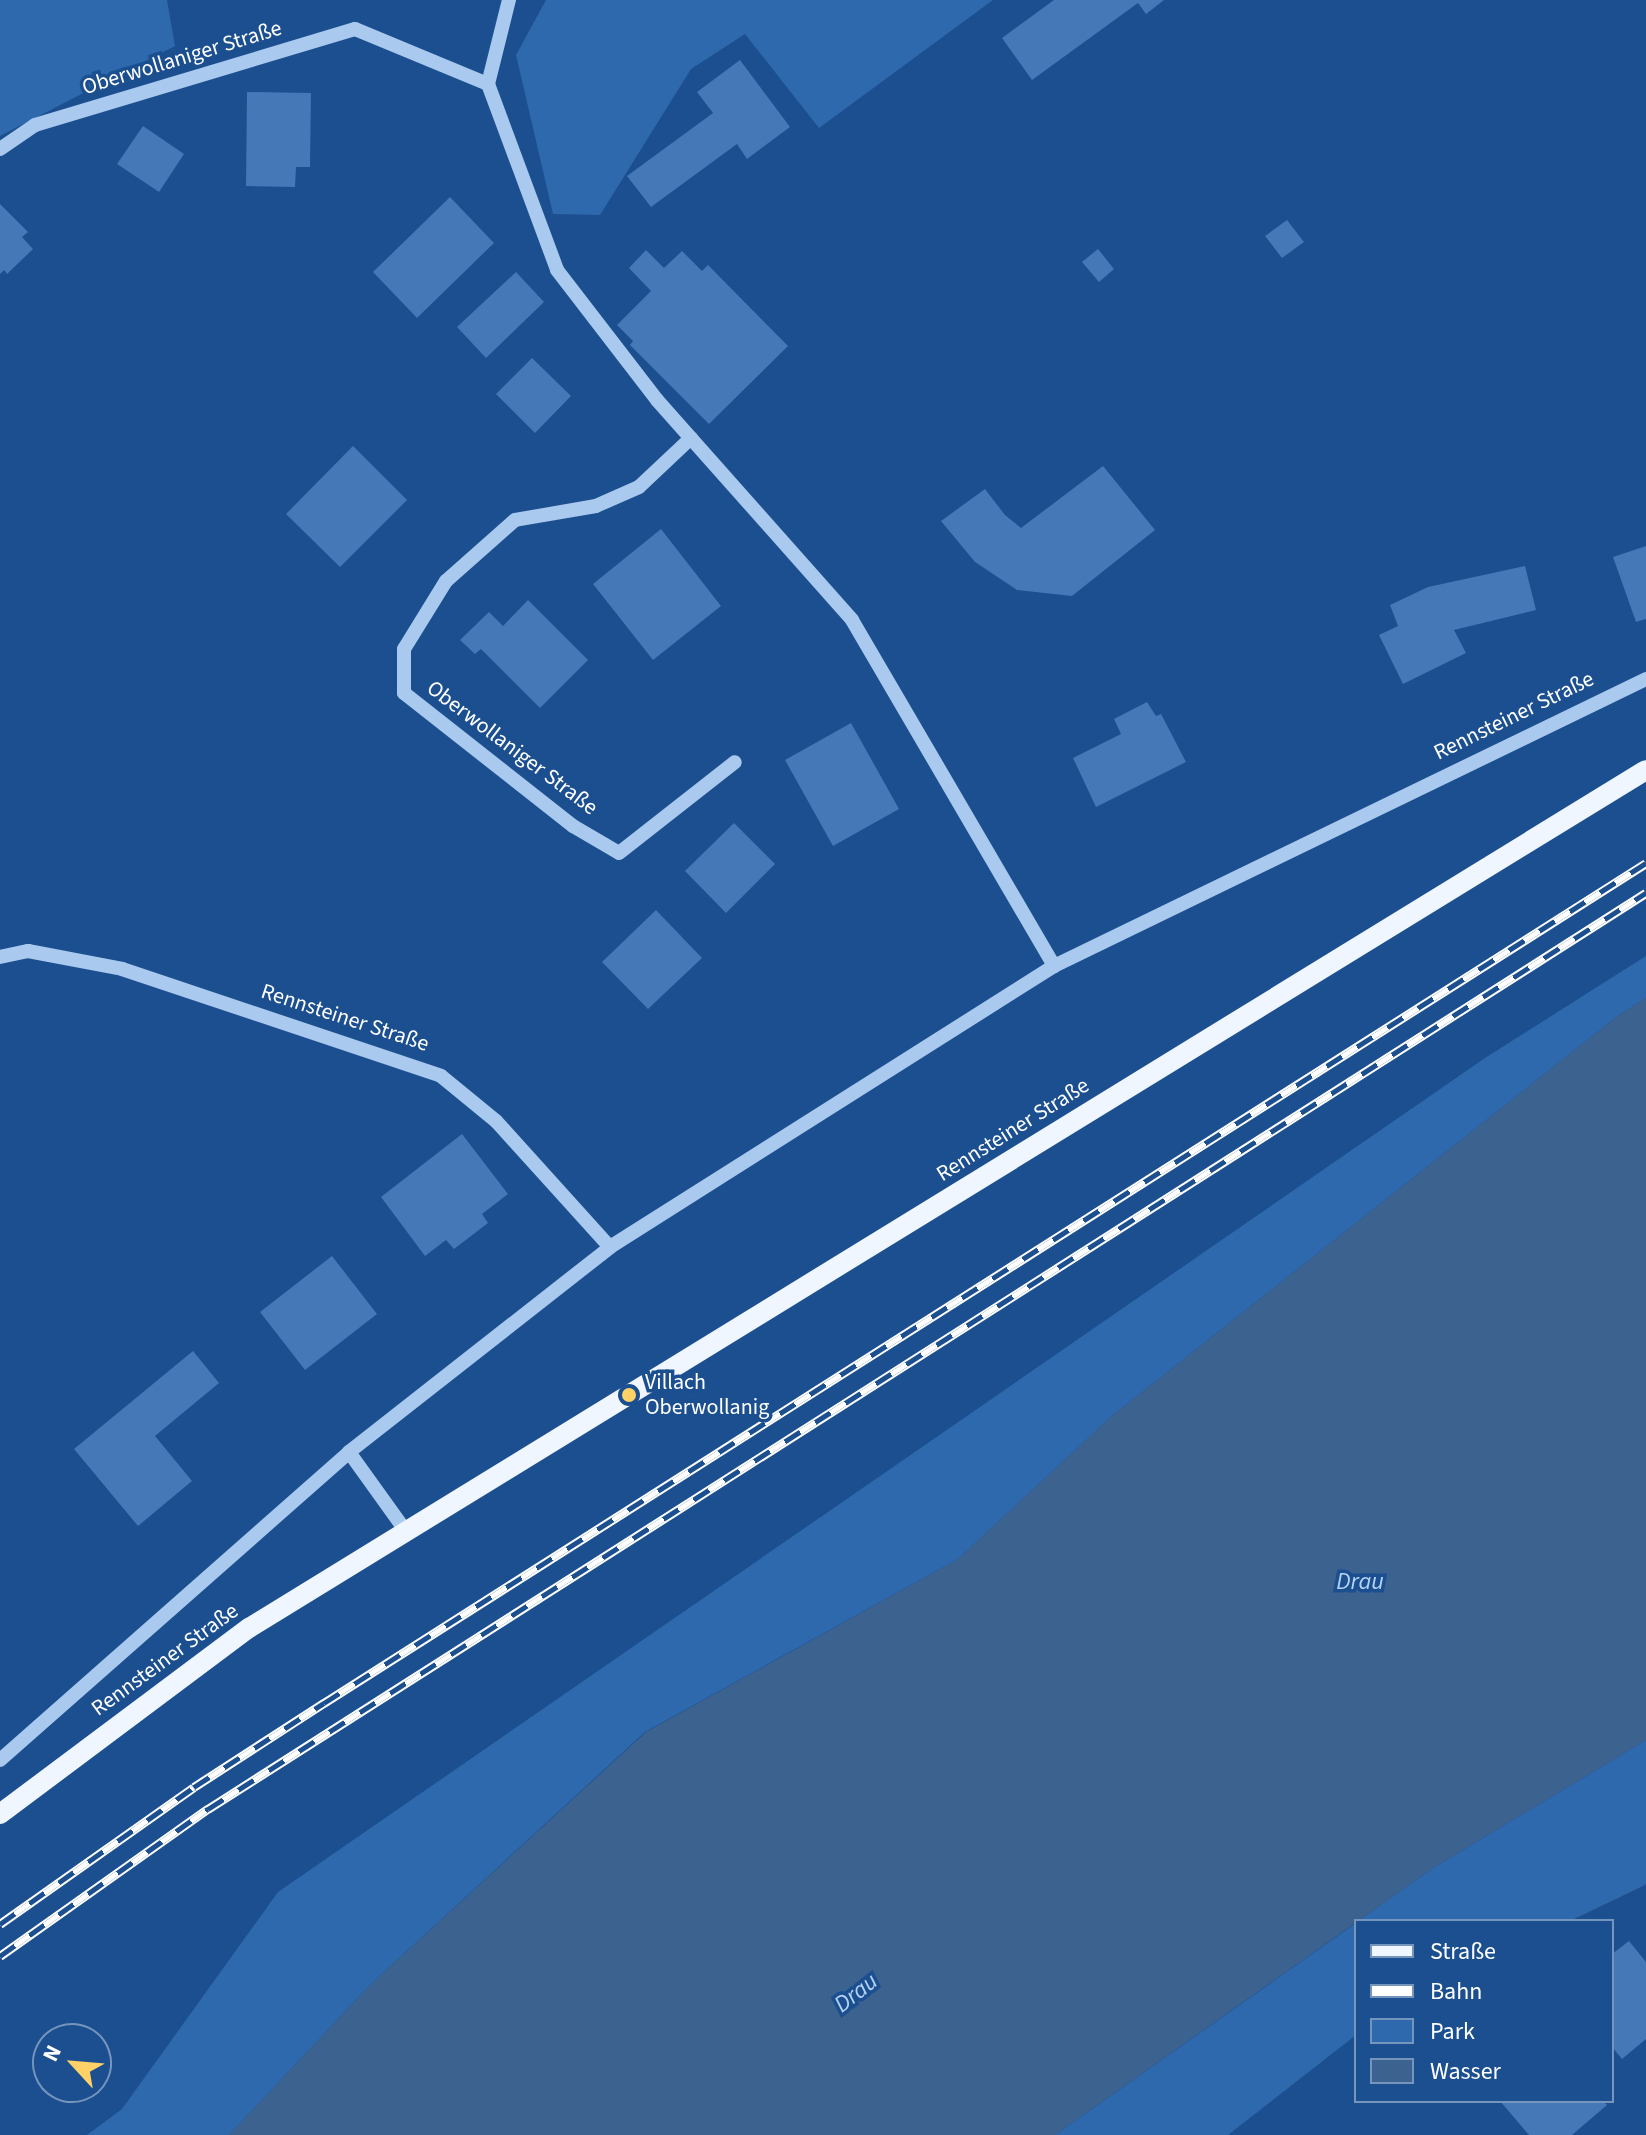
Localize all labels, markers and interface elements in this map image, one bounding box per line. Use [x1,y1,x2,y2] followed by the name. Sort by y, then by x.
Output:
[79,15,285,101] street label: Oberwollaniger Straße
[1430,666,1598,766] street label: Rennsteiner Straße
[421,675,603,821] street label: Oberwollaniger Straße
[258,978,432,1058] street label: Rennsteiner Straße
[932,1072,1094,1188] street label: Rennsteiner Straße
[645,1369,769,1420] place label: Villach Oberwollanig
[620,1386,638,1404] marker: Villach Oberwollanig
[1336,1568,1384,1596] water label: Drau
[86,1598,244,1722] street label: Rennsteiner Straße
[1354,1919,1614,2103] legend
[1430,1934,1496,1969] text: Straße
[828,1967,884,2019] water label: Drau
[1430,1974,1482,2009] text: Bahn
[1430,2014,1475,2049] text: Park
[32,2023,112,2103] north arrow
[35,2040,70,2067] text: N
[1430,2054,1501,2089] text: Wasser

